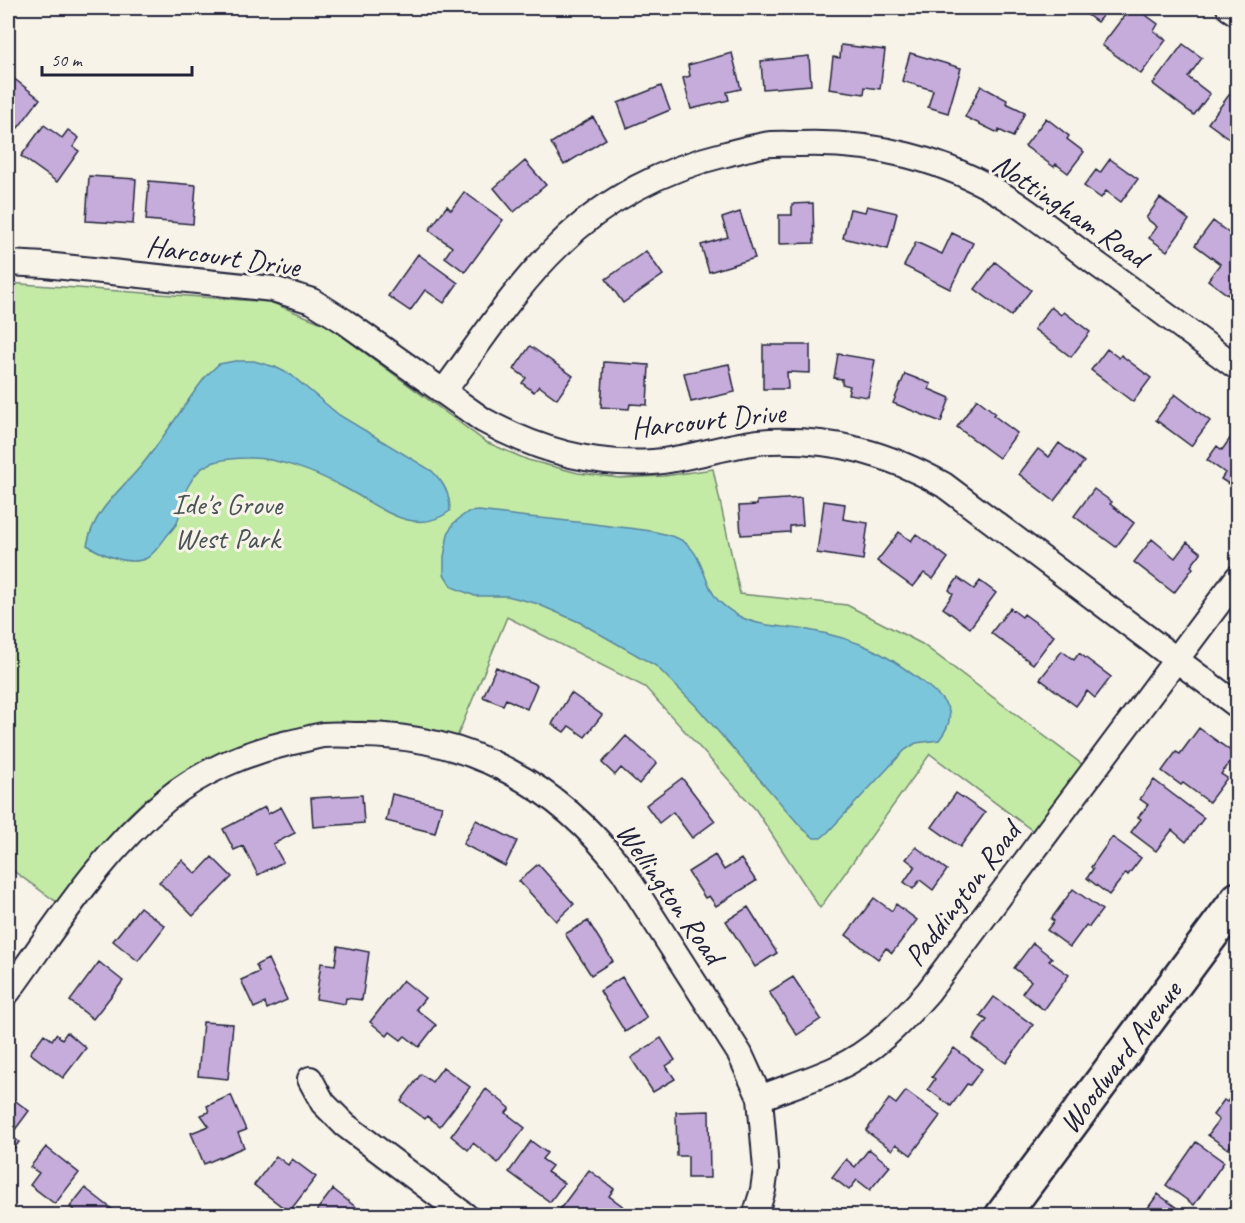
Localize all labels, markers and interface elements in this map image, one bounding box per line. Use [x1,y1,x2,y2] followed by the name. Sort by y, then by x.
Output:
[42,39,192,77] scale bar
[51,49,84,71] text: 50 m
[985,144,1158,278] street label: Nottingham Road
[144,226,304,286] street label: Harcourt Drive
[629,393,789,447] street label: Harcourt Drive
[172,485,284,557] park label: Ide's Grove West Park
[895,811,1031,974] street label: Paddington Road
[608,815,735,974] street label: Wellington Road
[1050,971,1191,1141] street label: Woodward Avenue

